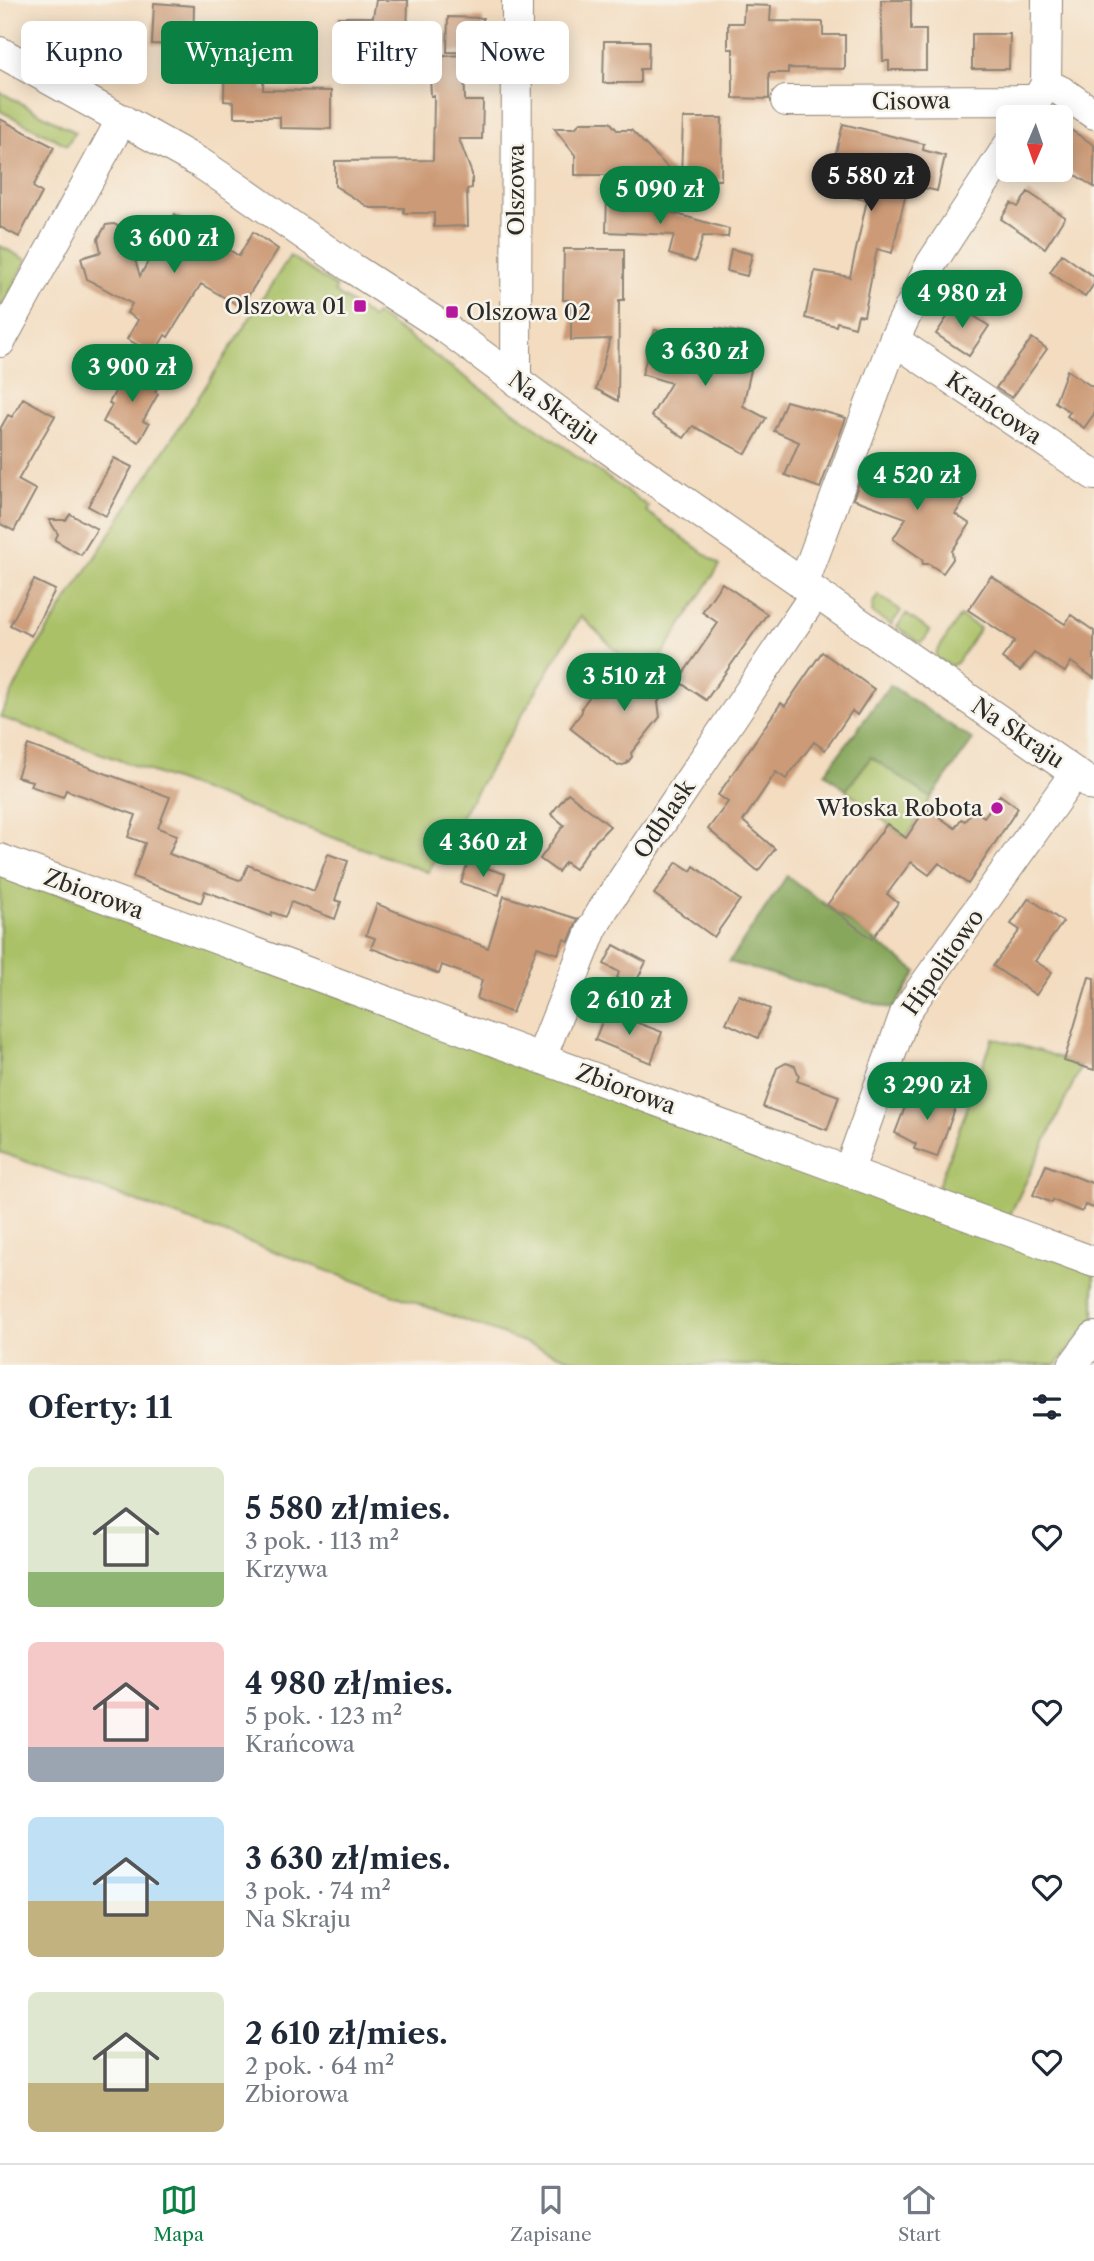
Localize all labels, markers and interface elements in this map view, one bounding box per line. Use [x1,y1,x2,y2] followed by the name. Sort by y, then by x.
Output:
[21,21,147,84] chip: Kupno
[161,21,318,84] chip: Wynajem
[332,21,442,84] chip: Filtry
[456,21,569,84] chip: Nowe
[871,86,951,116] street label: Cisowa
[996,105,1073,182] north arrow
[996,105,1073,182] map controls
[502,143,530,236] street label: Olszowa
[799,154,943,213] pin: 5 580 zł
[828,162,914,190] text: 5 580 zł
[588,166,732,226] pin: 5 090 zł
[616,175,704,203] text: 5 090 zł
[102,216,246,275] pin: 3 600 zł
[130,224,218,252] text: 3 600 zł
[890,270,1034,330] pin: 4 980 zł
[918,279,1006,307] text: 4 980 zł
[224,292,346,320] place label: Olszowa 01
[352,298,368,314] marker: Olszowa 01
[466,298,591,326] place label: Olszowa 02
[444,304,460,320] marker: Olszowa 02
[633,328,777,388] pin: 3 630 zł
[661,337,749,365] text: 3 630 zł
[60,344,204,404] pin: 3 900 zł
[88,353,176,381] text: 3 900 zł
[503,366,605,450] street label: Na Skraju
[941,366,1048,451] street label: Krańcowa
[845,452,989,512] pin: 4 520 zł
[873,461,961,489] text: 4 520 zł
[552,654,696,713] pin: 3 510 zł
[582,662,666,690] text: 3 510 zł
[966,692,1070,774] street label: Na Skraju
[627,773,702,864] street label: Odblask
[815,794,984,822] place label: Włoska Robota
[989,800,1005,816] marker: Włoska Robota
[411,820,555,879] pin: 4 360 zł
[439,828,527,856] text: 4 360 zł
[40,863,148,925] street label: Zbiorowa
[896,904,990,1020] street label: Hipolitowo
[557,978,701,1037] pin: 2 610 zł
[587,986,671,1014] text: 2 610 zł
[572,1058,680,1120] street label: Zbiorowa
[855,1062,999,1122] pin: 3 290 zł
[883,1071,971,1099] text: 3 290 zł
[1028,1388,1066,1426] icon: filters
[28,1389,172,1426] text: Oferty: 11
[245,1490,450,1527] text: 5 580 zł/mies.
[84,1495,168,1579] icon: home
[1028,1518,1066,1556] icon: heart
[245,1527,399,1555] text: 3 pok. · 113 m²
[245,1555,328,1583] text: Krzywa
[245,1665,453,1702] text: 4 980 zł/mies.
[84,1670,168,1754] icon: home
[1028,1693,1066,1731] icon: heart
[245,1702,402,1730] text: 5 pok. · 123 m²
[245,1730,355,1758] text: Krańcowa
[245,1840,451,1877] text: 3 630 zł/mies.
[84,1845,168,1929] icon: home
[1028,1868,1066,1906] icon: heart
[245,1877,391,1905] text: 3 pok. · 74 m²
[245,1905,351,1933] text: Na Skraju
[245,2015,448,2052] text: 2 610 zł/mies.
[84,2020,168,2104] icon: home
[1028,2043,1066,2081] icon: heart
[245,2052,394,2080] text: 2 pok. · 64 m²
[245,2080,349,2108] text: Zbiorowa
[153,2181,204,2246] tab: Mapa
[510,2181,592,2246] tab: Zapisane
[898,2181,941,2246] tab: Start

